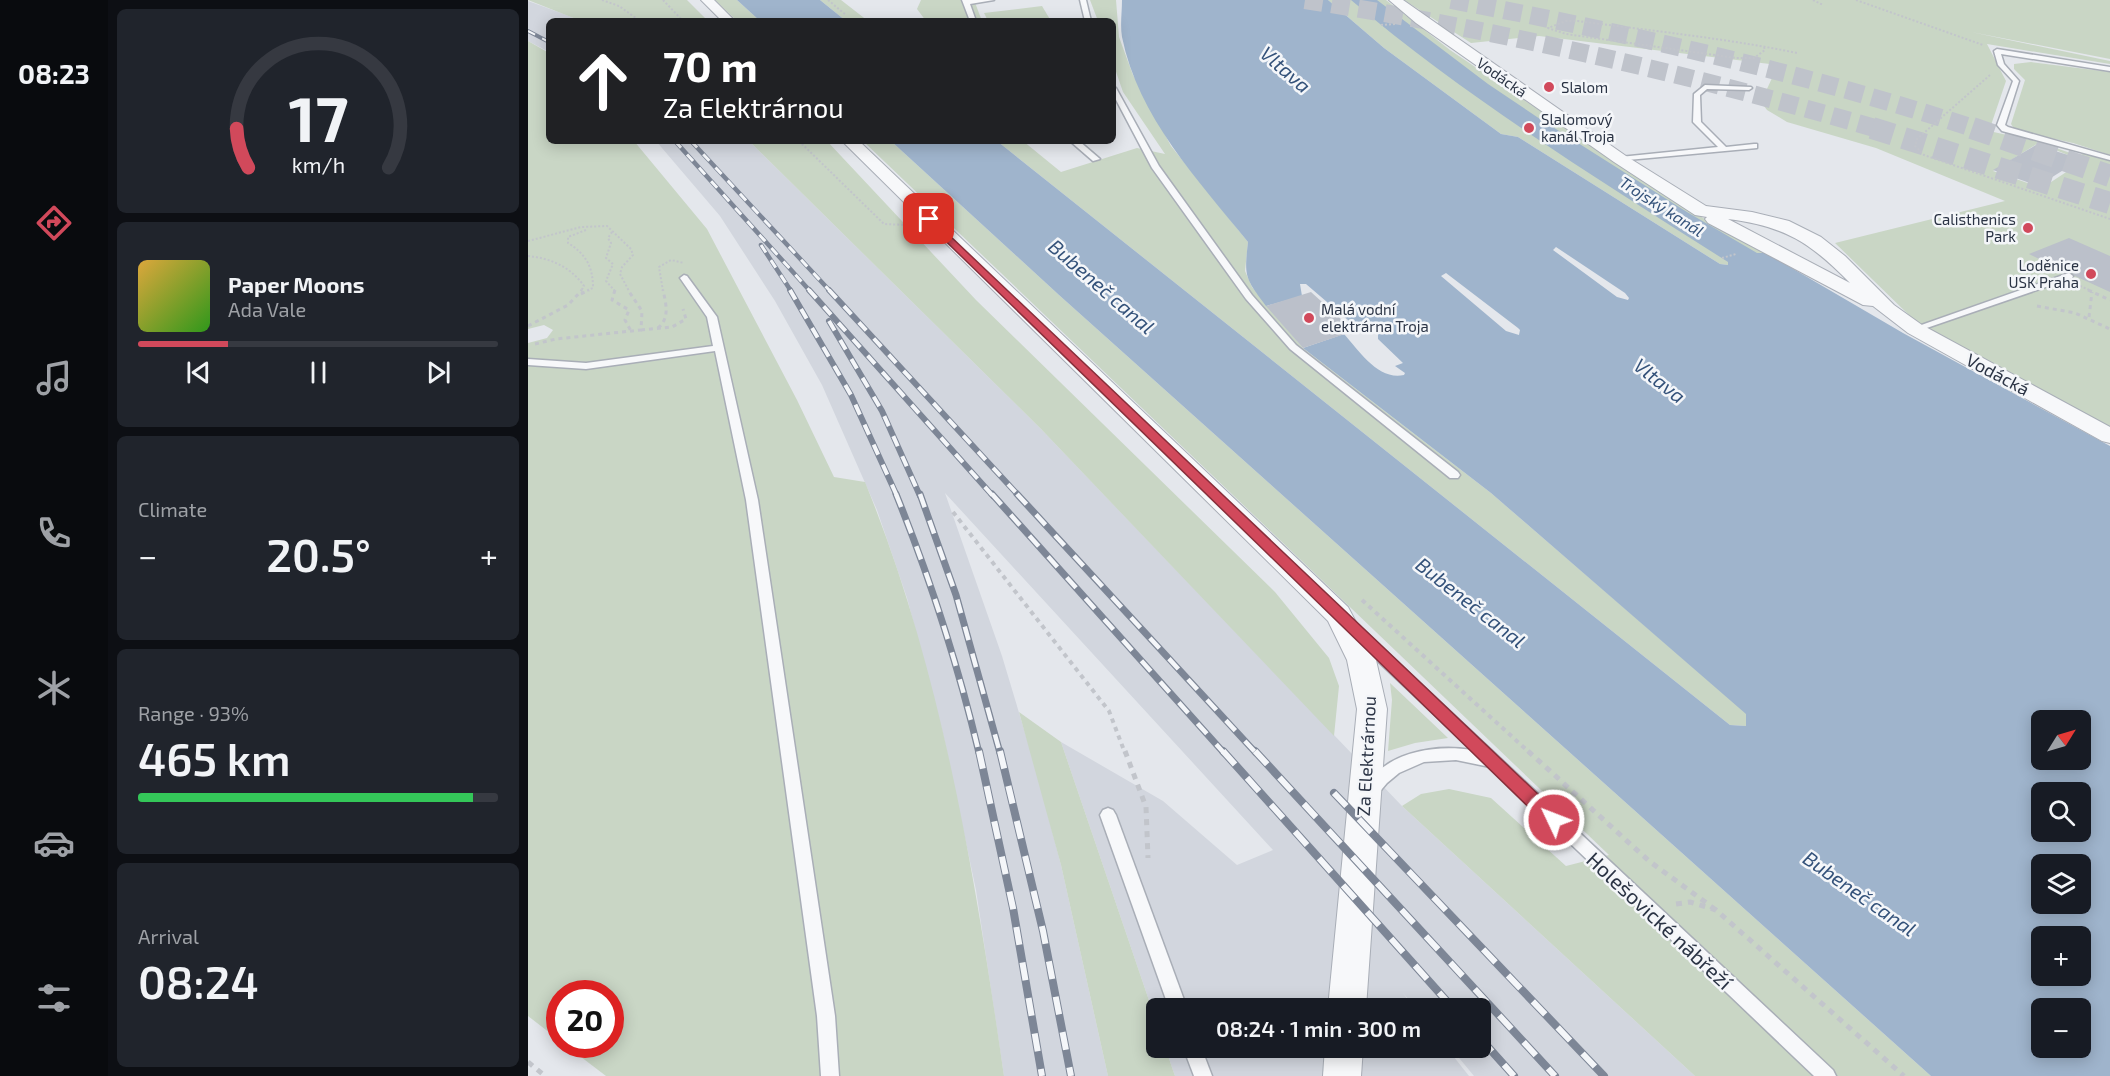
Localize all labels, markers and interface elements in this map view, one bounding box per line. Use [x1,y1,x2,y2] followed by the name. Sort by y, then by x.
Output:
[663,40,758,90] text: 70 m
[1256,41,1316,97] water label: Vltava
[564,42,642,120] icon: ahead
[1473,53,1531,101] street label: Vodácká
[18,57,90,89] text: 08:23
[1561,78,1608,96] place label: Slalom
[288,80,348,155] text: 17
[1542,80,1556,94] marker: Slalom
[663,91,844,123] text: Za Elektrárnou
[1541,110,1615,146] place label: Slalomový kanál Troja
[1522,121,1536,135] marker: Slalomový kanál Troja
[291,153,345,178] text: km/h
[1616,172,1708,241] water label: Trojský kanál
[903,193,954,244] pin
[33,202,75,244] icon: directions
[912,202,945,235] icon: arrive
[1934,210,2016,245] place label: Calisthenics Park
[2021,221,2035,235] marker: Calisthenics Park
[1044,234,1160,338] water label: Bubeneč canal
[2008,256,2079,291] place label: Loděnice USK Praha
[2084,267,2098,281] marker: Loděnice USK Praha
[228,271,364,297] text: Paper Moons
[228,297,306,321] text: Ada Vale
[1321,300,1429,336] place label: Malá vodní elektrárna Troja
[1302,311,1316,325] marker: Malá vodní elektrárna Troja
[1963,348,2033,400] street label: Vodácká
[1629,352,1691,408] water label: Vltava
[182,356,215,389] icon: previous
[302,356,335,389] icon: pause
[422,356,455,389] icon: next
[33,357,75,399] icon: music
[138,497,207,521] text: Climate
[33,512,75,554] icon: phone
[266,527,371,581] text: 20.5°
[138,535,157,575] text: −
[480,535,498,575] text: +
[1412,552,1530,652] water label: Bubeneč canal
[33,667,75,709] icon: climate
[1352,695,1380,817] street label: Za Elektrárnou
[138,701,249,725] text: Range · 93%
[2031,710,2091,770] north arrow
[2031,710,2091,1058] map controls
[138,731,291,785] text: 465 km
[2031,782,2091,842] button: search
[1522,788,1586,852] position arrow
[33,822,75,864] icon: car
[1799,845,1921,941] water label: Bubeneč canal
[1582,846,1739,994] street label: Holešovické nábřeží
[2031,854,2091,914] button: layers
[138,924,199,948] text: Arrival
[2031,926,2091,986] button: +
[138,954,259,1008] text: 08:24
[33,977,75,1019] icon: filters
[546,980,624,1058] speed limit sign: 20
[2031,998,2091,1058] button: −
[1216,1015,1421,1041] text: 08:24 · 1 min · 300 m

